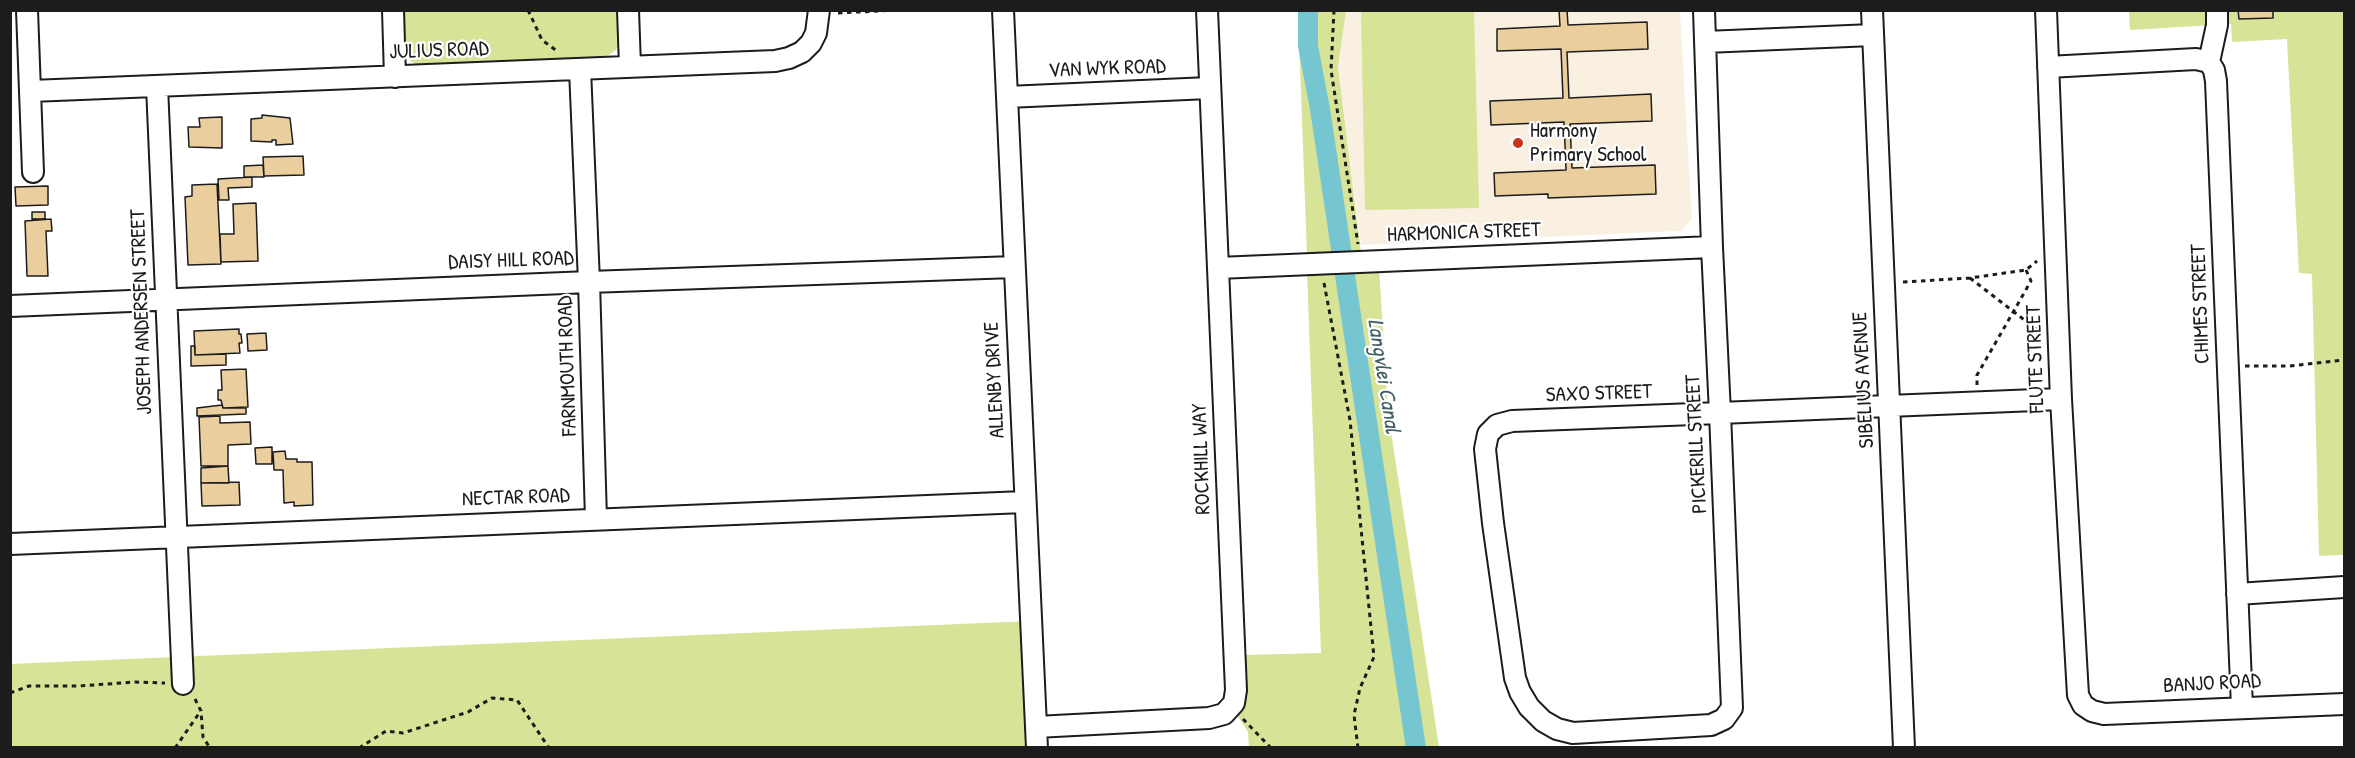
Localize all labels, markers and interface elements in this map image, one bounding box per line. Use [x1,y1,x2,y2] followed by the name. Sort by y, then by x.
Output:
[389,37,489,65] street label: JULIUS ROAD
[1048,54,1166,84] street label: VAN WYK ROAD
[1530,118,1646,168] place label: Harmony Primary School
[1511,136,1525,150] marker: Harmony Primary School
[126,209,158,415] street label: JOSEPH ANDERSEN STREET
[1387,218,1541,248] street label: HARMONICA STREET
[2186,244,2216,364] street label: CHIMES STREET
[448,246,574,276] street label: DAISY HILL ROAD
[553,295,583,437] street label: FARNMOUTH ROAD
[2022,304,2050,414] street label: FLUTE STREET
[1848,311,1880,449] street label: SIBELIUS AVENUE
[1361,317,1405,435] water label: Langvlei Canal
[979,321,1011,439] street label: ALLENBY DRIVE
[1681,374,1713,514] street label: PICKERILL STREET
[1545,380,1653,408] street label: SAXO STREET
[1187,403,1217,515] street label: ROCKHILL WAY
[462,484,570,512] street label: NECTAR ROAD
[2163,669,2261,699] street label: BANJO ROAD

